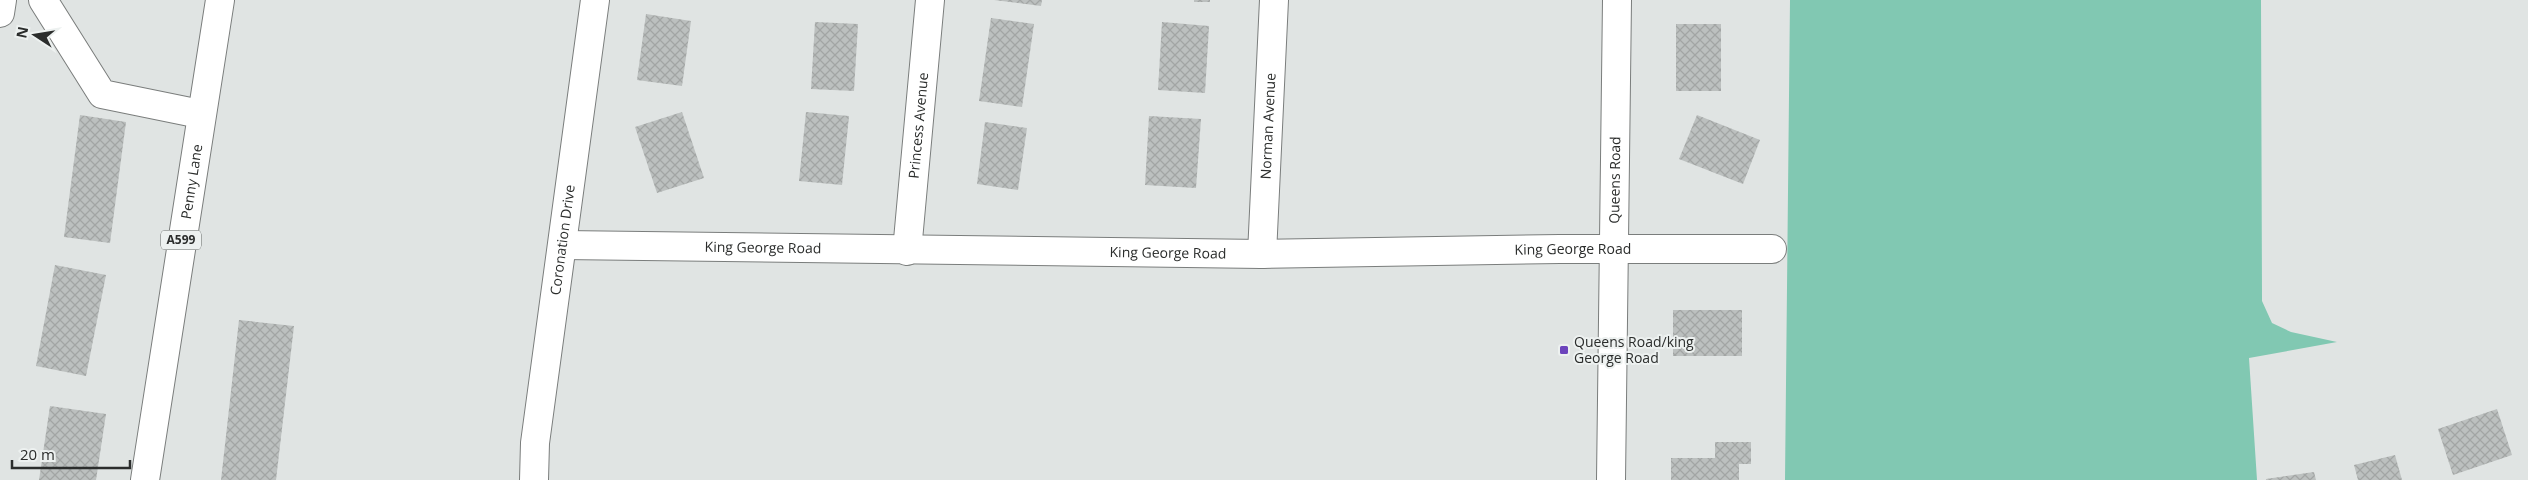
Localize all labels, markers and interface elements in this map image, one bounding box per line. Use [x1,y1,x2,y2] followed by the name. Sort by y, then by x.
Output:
[10,10,60,60] north arrow
[11,25,32,40] text: N
[904,71,932,179] street label: Princess Avenue
[1256,72,1280,180] street label: Norman Avenue
[1604,136,1624,224] street label: Queens Road
[176,143,206,220] street label: Penny Lane
[545,183,579,296] street label: Coronation Drive
[161,230,201,250] road number: A599
[705,237,821,257] street label: King George Road
[1514,239,1631,259] street label: King George Road
[1109,242,1226,263] street label: King George Road
[1574,332,1694,367] place label: Queens Road/king George Road
[1558,344,1570,356] marker: Queens Road/king George Road
[12,438,130,470] scale bar
[20,444,55,464] text: 20 m

